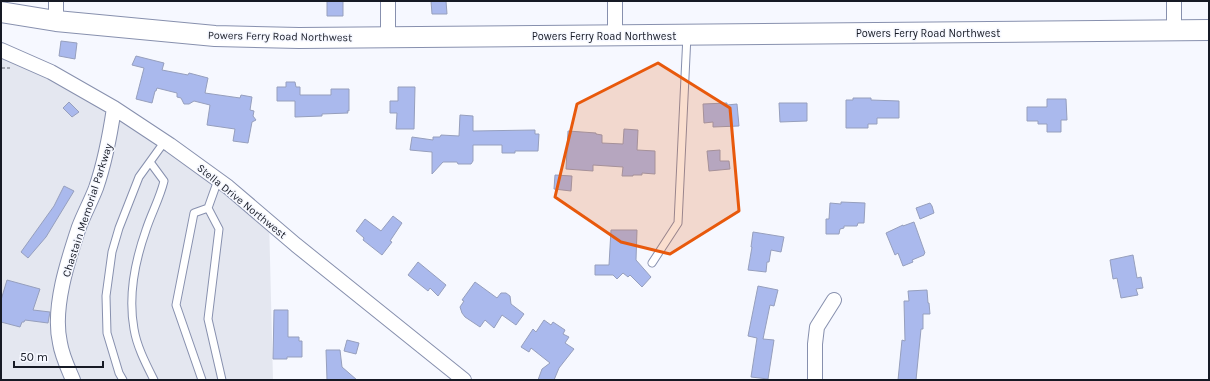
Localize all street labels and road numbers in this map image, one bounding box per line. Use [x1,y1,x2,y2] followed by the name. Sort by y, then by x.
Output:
[856,27,1000,40] street label: Powers Ferry Road Northwest
[208,29,352,44] street label: Powers Ferry Road Northwest
[532,30,676,43] street label: Powers Ferry Road Northwest
[60,142,115,279] street label: Chastain Memorial Parkway
[194,161,289,241] street label: Stella Drive Northwest

